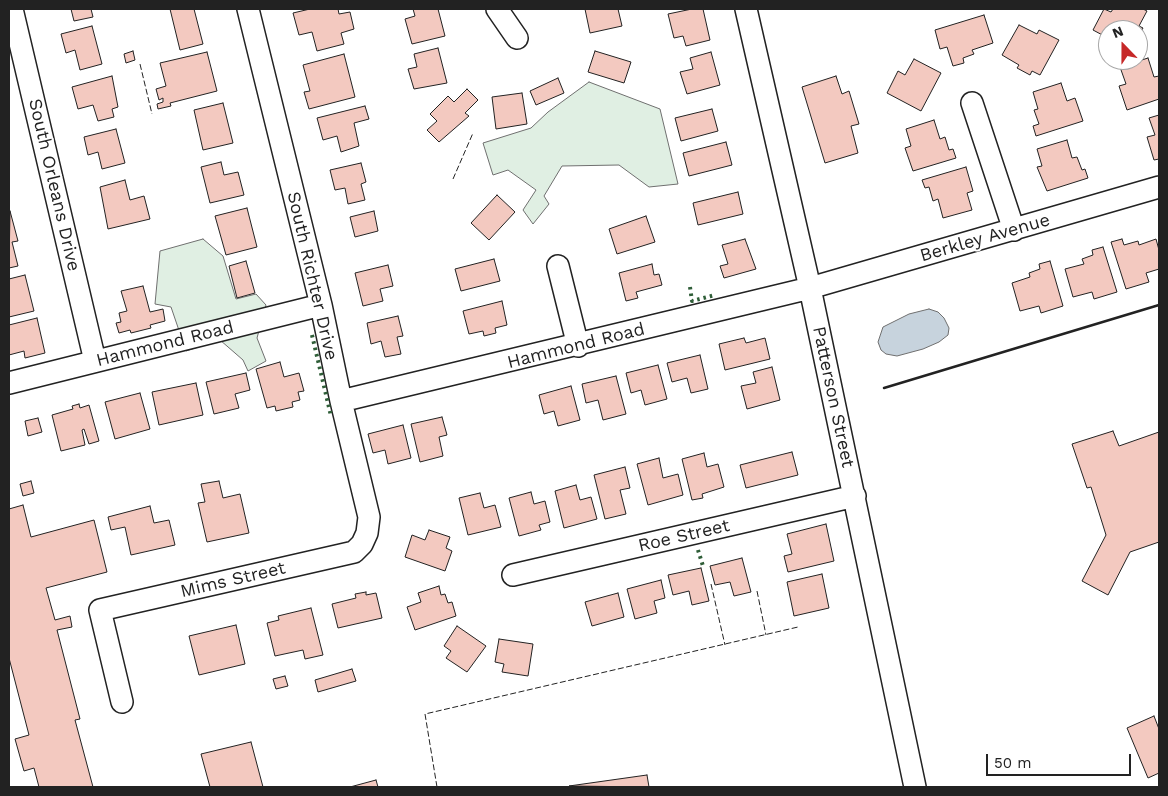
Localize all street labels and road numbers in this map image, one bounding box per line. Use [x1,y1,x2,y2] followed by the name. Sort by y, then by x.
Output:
[24,97,84,273] street label: South Orleans Drive
[282,190,342,362] street label: South Richter Drive
[918,209,1052,267] street label: Berkley Avenue
[94,316,236,372] street label: Hammond Road
[505,318,647,374] street label: Hammond Road
[807,324,859,470] street label: Patterson Street
[636,515,732,557] street label: Roe Street
[178,557,288,603] street label: Mims Street

